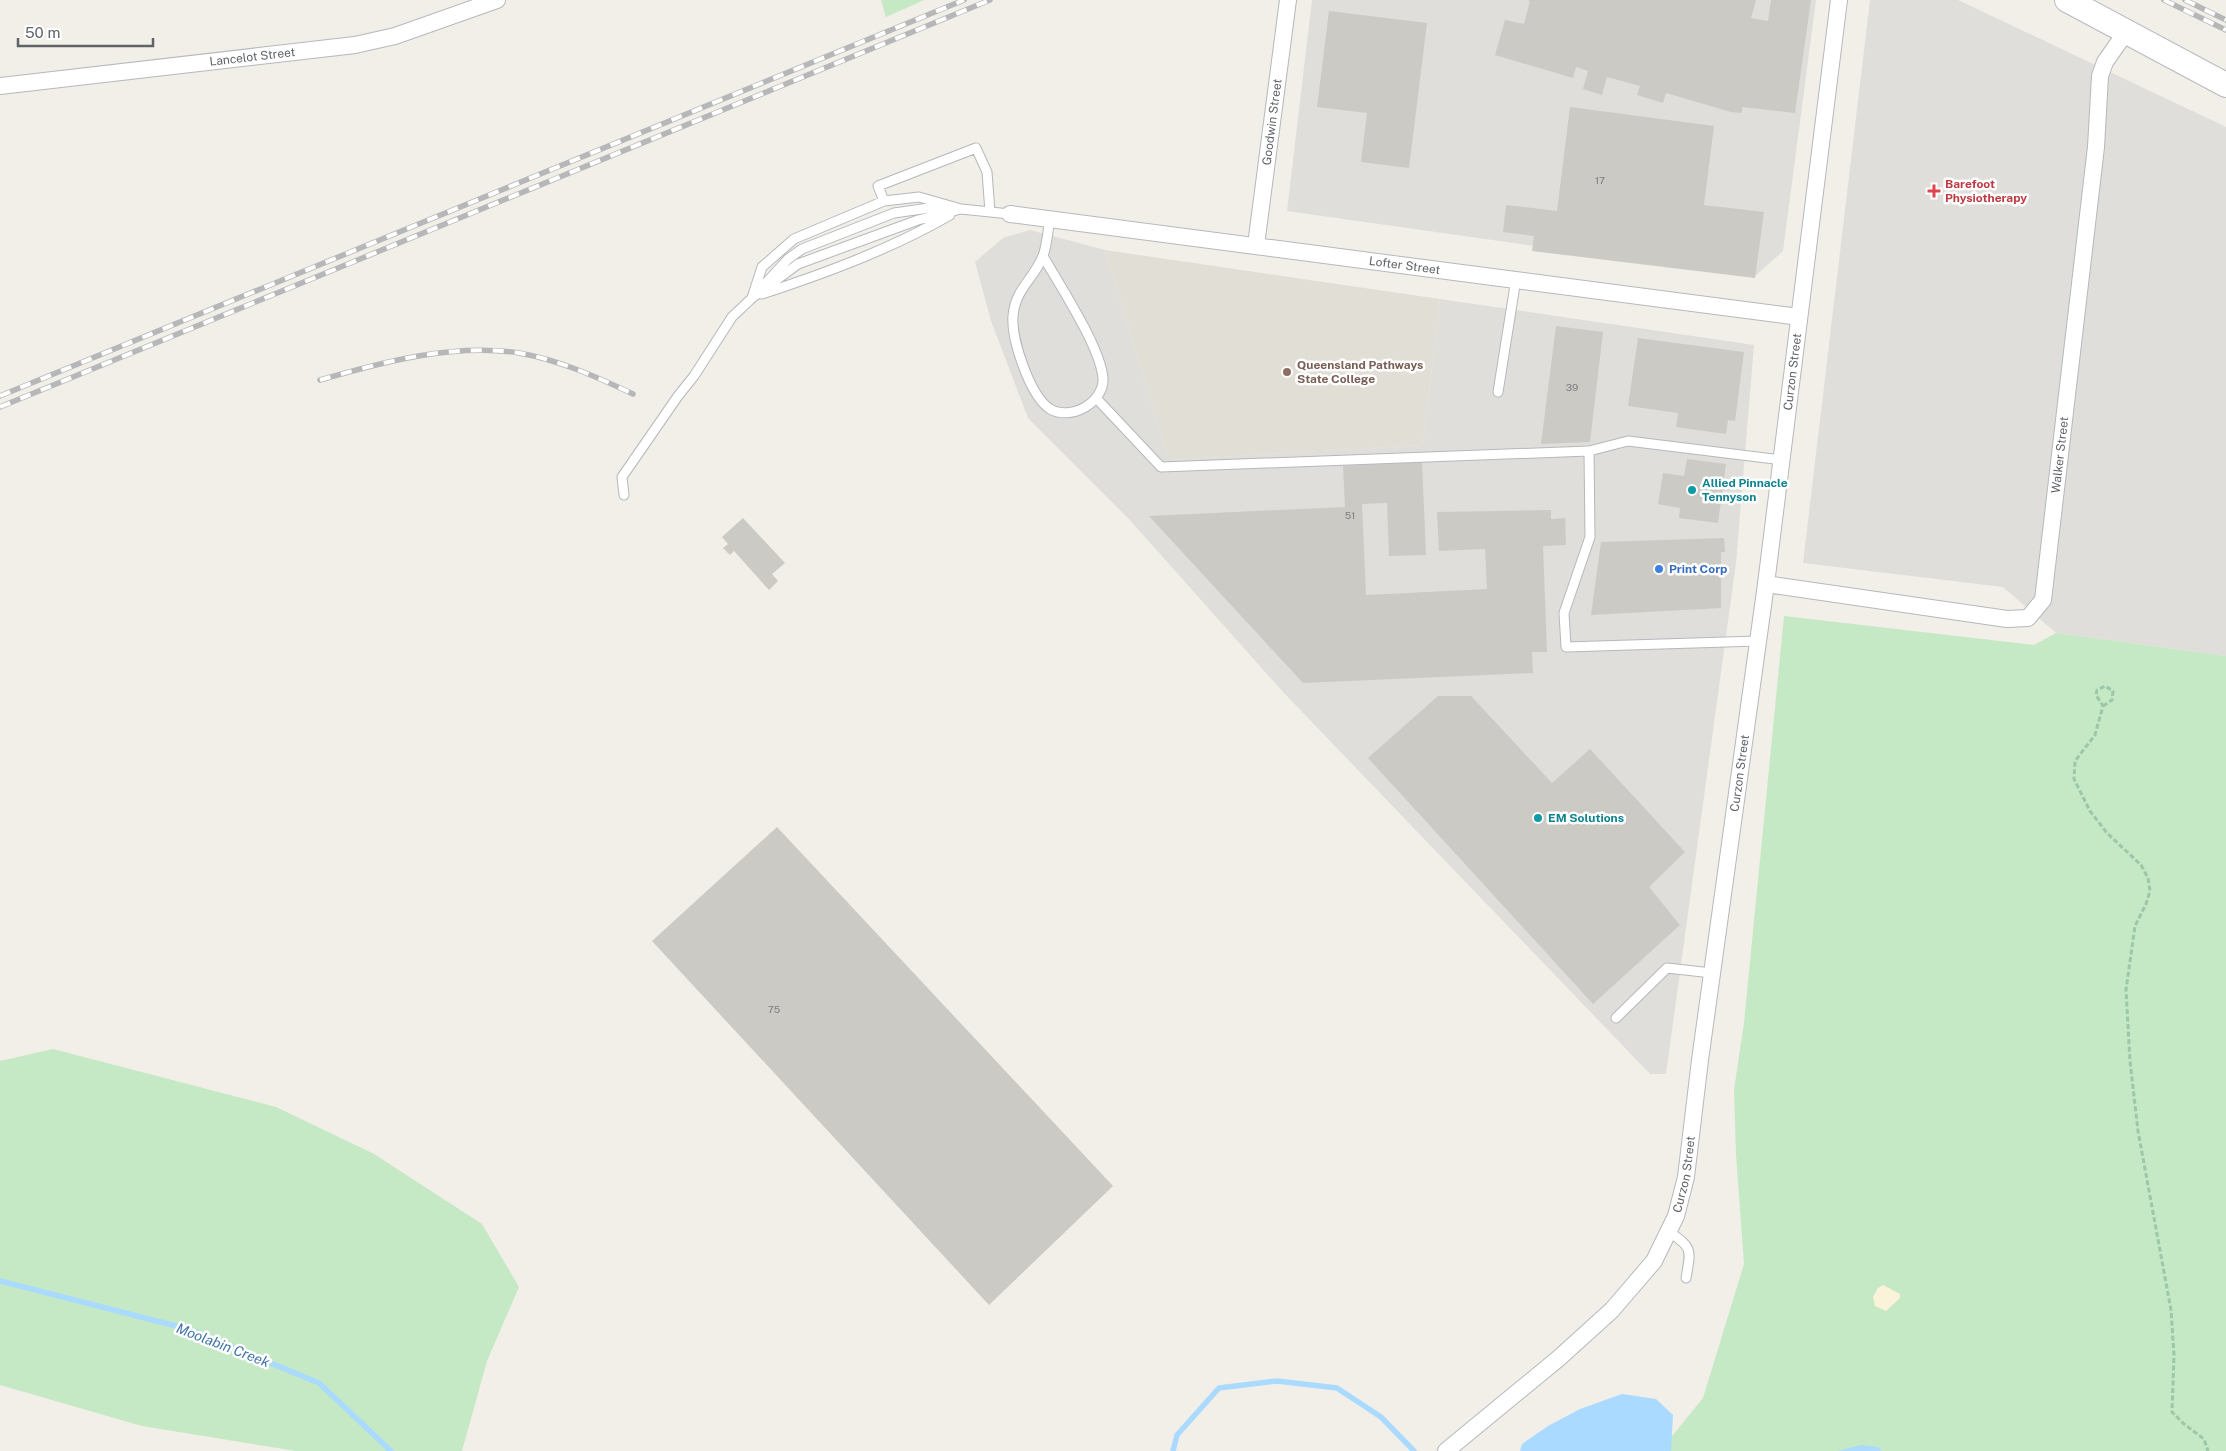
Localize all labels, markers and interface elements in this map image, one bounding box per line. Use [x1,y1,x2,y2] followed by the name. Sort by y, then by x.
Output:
[18,15,152,47] scale bar
[25,24,60,41] text: 50 m
[209,45,296,69] street label: Lancelot Street
[1259,78,1285,166] street label: Goodwin Street
[1595,174,1605,186] house number: 17
[1945,177,2027,205] place label: Barefoot Physiotherapy
[1927,184,1941,198] marker: Barefoot Physiotherapy
[1368,254,1441,277] street label: Lofter Street
[1781,332,1804,411] street label: Curzon Street
[1297,358,1423,386] place label: Queensland Pathways State College
[1281,366,1293,378] marker: Queensland Pathways State College
[1566,381,1578,393] house number: 39
[2049,416,2071,494] street label: Walker Street
[1702,476,1788,504] place label: Allied Pinnacle Tennyson
[1686,484,1698,496] marker: Allied Pinnacle Tennyson
[1345,509,1355,521] house number: 51
[1669,562,1727,576] place label: Print Corp
[1653,563,1665,575] marker: Print Corp
[1727,734,1752,813] street label: Curzon Street
[1548,811,1624,825] place label: EM Solutions
[1532,812,1544,824] marker: EM Solutions
[768,1003,780,1015] house number: 75
[1670,1135,1698,1214] street label: Curzon Street
[174,1320,272,1370] water label: Moolabin Creek

